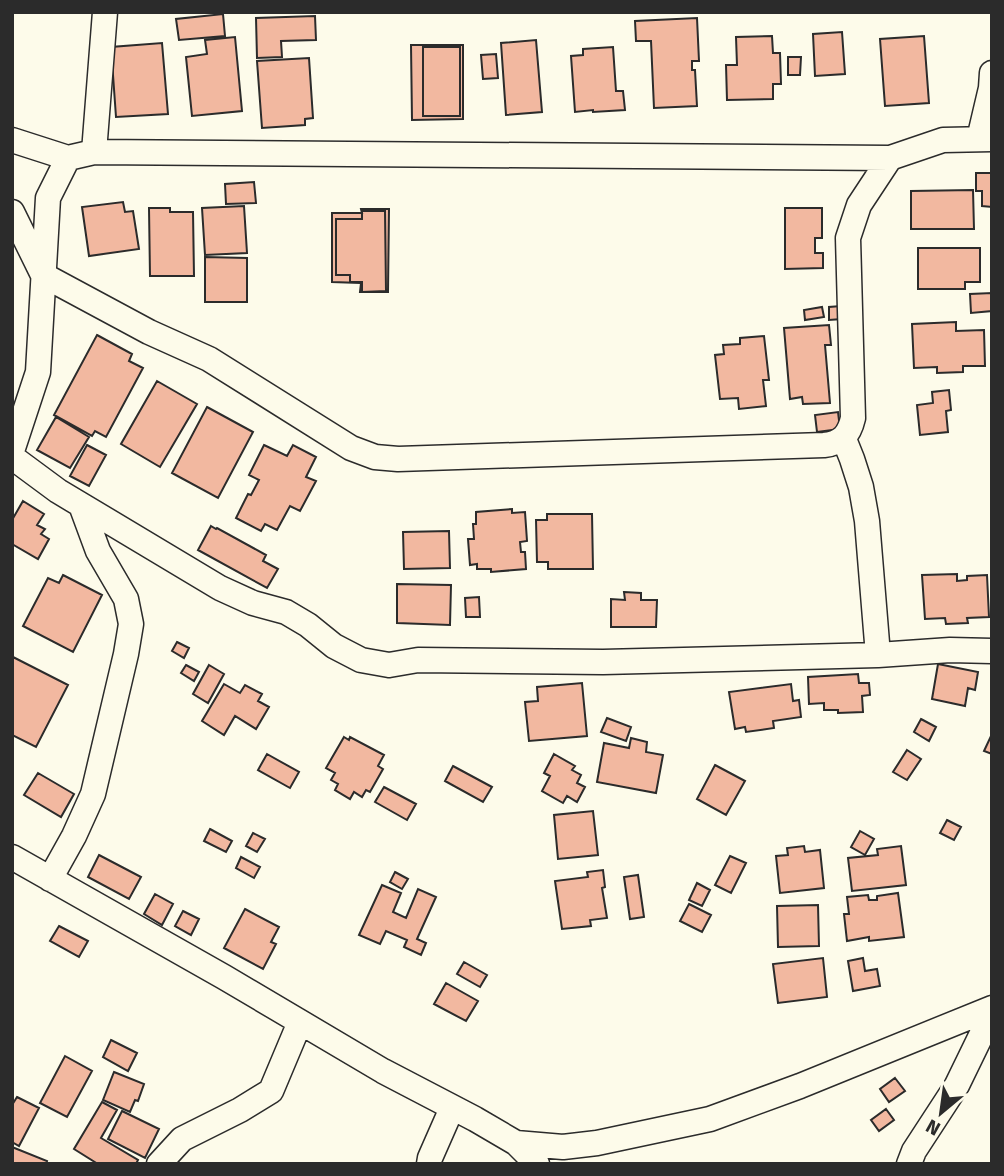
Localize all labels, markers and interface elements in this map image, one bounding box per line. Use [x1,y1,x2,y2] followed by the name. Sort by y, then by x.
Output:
[906,1078,976,1148] north arrow
[922,1114,944,1141] text: N

